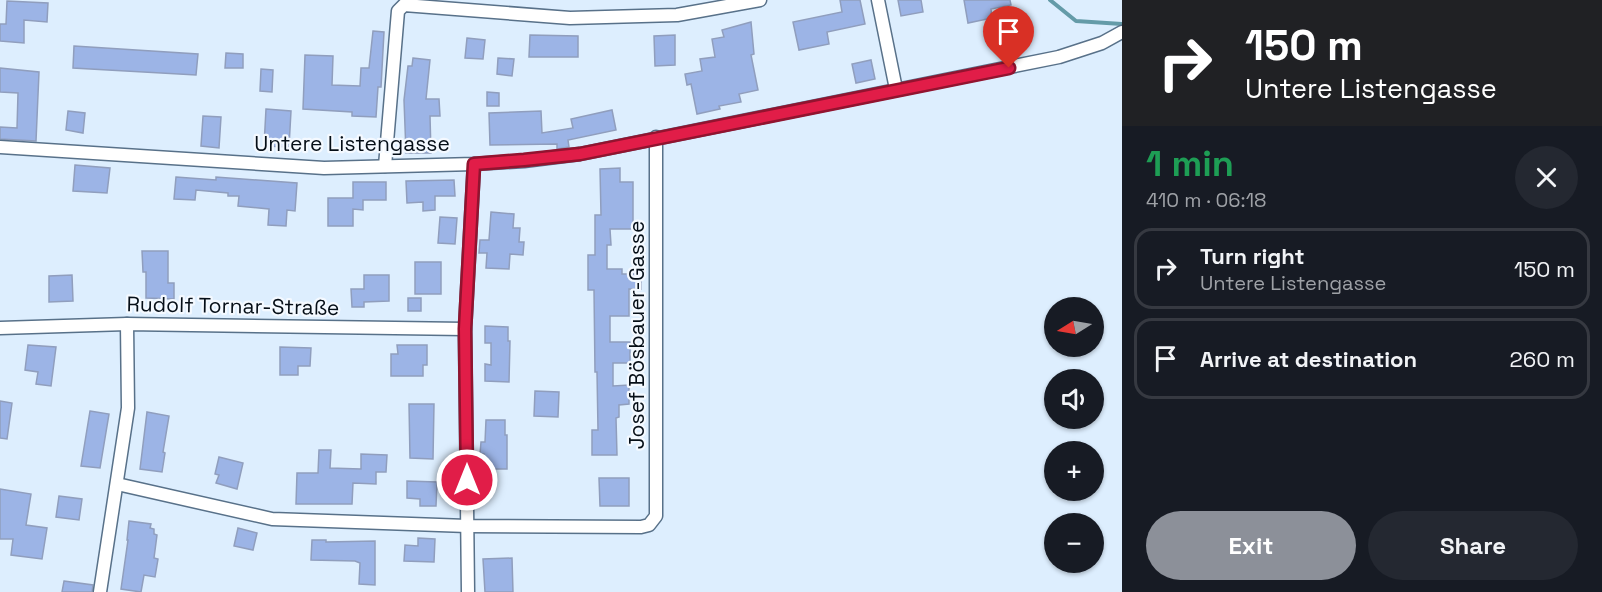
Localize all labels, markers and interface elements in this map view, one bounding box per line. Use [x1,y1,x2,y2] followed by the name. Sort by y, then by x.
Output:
[983,6,1034,68] pin
[992,15,1025,48] icon: arrive
[1245,19,1363,72] text: 150 m
[1146,24,1224,102] icon: right
[1245,71,1497,106] text: Untere Listengasse
[254,130,450,157] street label: Untere Listengasse
[1146,141,1234,187] text: 1 min
[1515,146,1578,209] button: close
[1146,187,1267,213] text: 410 m · 06:18
[623,221,650,449] street label: Josef Bösbauer-Gasse
[1200,242,1305,270] text: Turn right
[1149,252,1182,285] icon: right
[1514,255,1575,283] text: 150 m
[1200,270,1386,296] text: Untere Listengasse
[126,290,340,321] street label: Rudolf Tornar-Straße
[1044,297,1104,357] north arrow
[1044,297,1104,573] map controls
[1149,342,1182,375] icon: arrive
[1200,345,1417,373] text: Arrive at destination
[1510,345,1575,373] text: 260 m
[1044,369,1104,429] button: sound
[1044,441,1104,501] button: +
[435,448,499,512] position arrow
[1146,511,1356,580] button: Exit
[1368,511,1578,580] button: Share
[1044,513,1104,573] button: −

